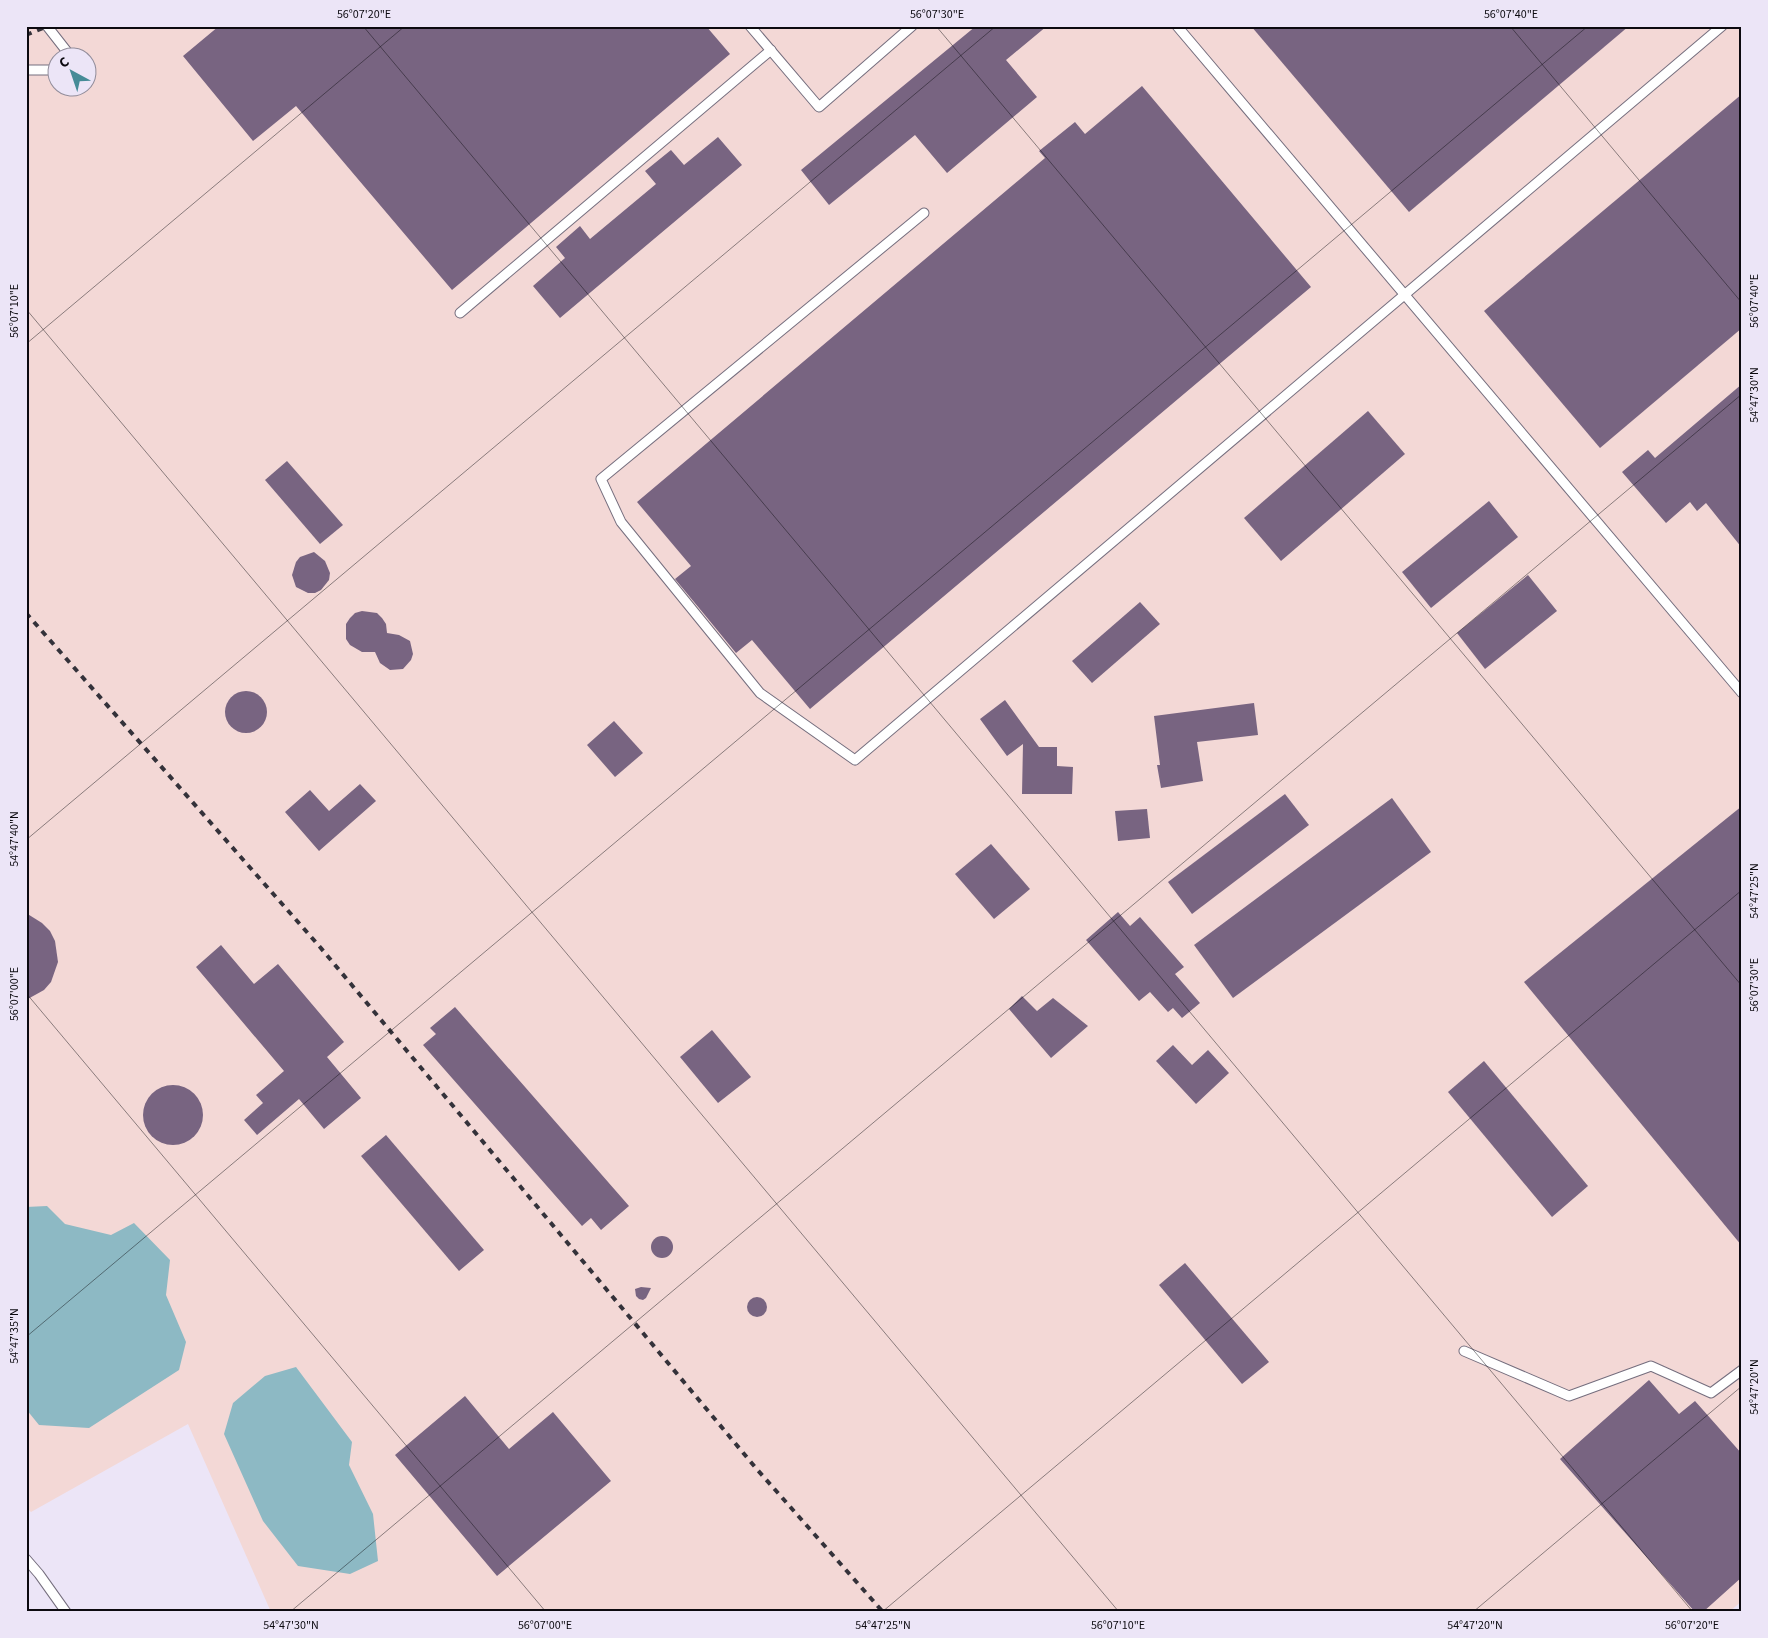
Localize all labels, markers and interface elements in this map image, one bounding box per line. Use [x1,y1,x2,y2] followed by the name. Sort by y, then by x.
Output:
[337,6,391,23] text: 56°07'20"E
[910,6,964,23] text: 56°07'30"E
[1484,6,1538,23] text: 56°07'40"E
[48,48,98,98] north arrow
[55,53,74,73] text: С
[1746,274,1763,328] text: 56°07'40"E
[6,284,23,338] text: 56°07'10"E
[1746,367,1763,423] text: 54°47'30"N
[6,811,23,867] text: 54°47'40"N
[1746,863,1763,919] text: 54°47'25"N
[1746,958,1763,1012] text: 56°07'30"E
[6,967,23,1021] text: 56°07'00"E
[6,1308,23,1364] text: 54°47'35"N
[1746,1359,1763,1415] text: 54°47'20"N
[263,1617,319,1634] text: 54°47'30"N
[518,1617,572,1634] text: 56°07'00"E
[855,1617,911,1634] text: 54°47'25"N
[1091,1617,1145,1634] text: 56°07'10"E
[1447,1617,1503,1634] text: 54°47'20"N
[1665,1617,1719,1634] text: 56°07'20"E

